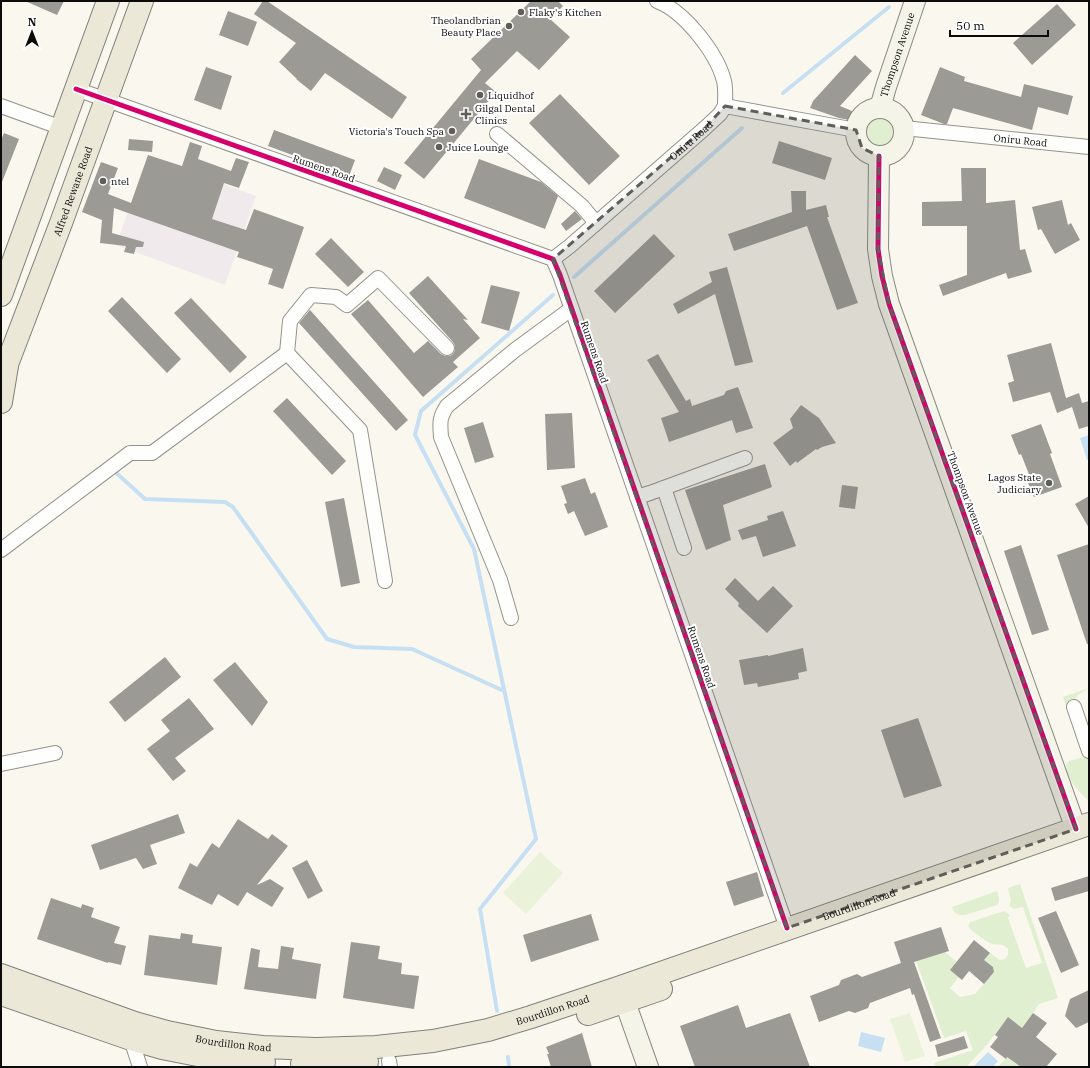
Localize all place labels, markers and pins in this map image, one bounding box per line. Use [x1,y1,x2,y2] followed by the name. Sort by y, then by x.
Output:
[529,6,602,19] place label: Flaky's Kitchen
[516,7,526,17] marker: Flaky's Kitchen
[431,14,502,39] place label: Theolandbrian Beauty Place
[504,21,514,31] marker: Theolandbrian Beauty Place
[488,89,534,102] place label: Liquidhof
[475,90,485,100] marker: Liquidhof
[475,102,535,127] place label: Gilgal Dental Clinics
[460,108,472,120] marker: Gilgal Dental Clinics
[349,125,445,138] place label: Victoria's Touch Spa
[447,126,457,136] marker: Victoria's Touch Spa
[447,141,509,154] place label: Juice Lounge
[434,142,444,152] marker: Juice Lounge
[111,175,129,188] place label: ntel
[98,176,108,186] marker: ntel
[988,471,1042,496] place label: Lagos State Judiciary
[1044,478,1054,488] marker: Lagos State Judiciary

